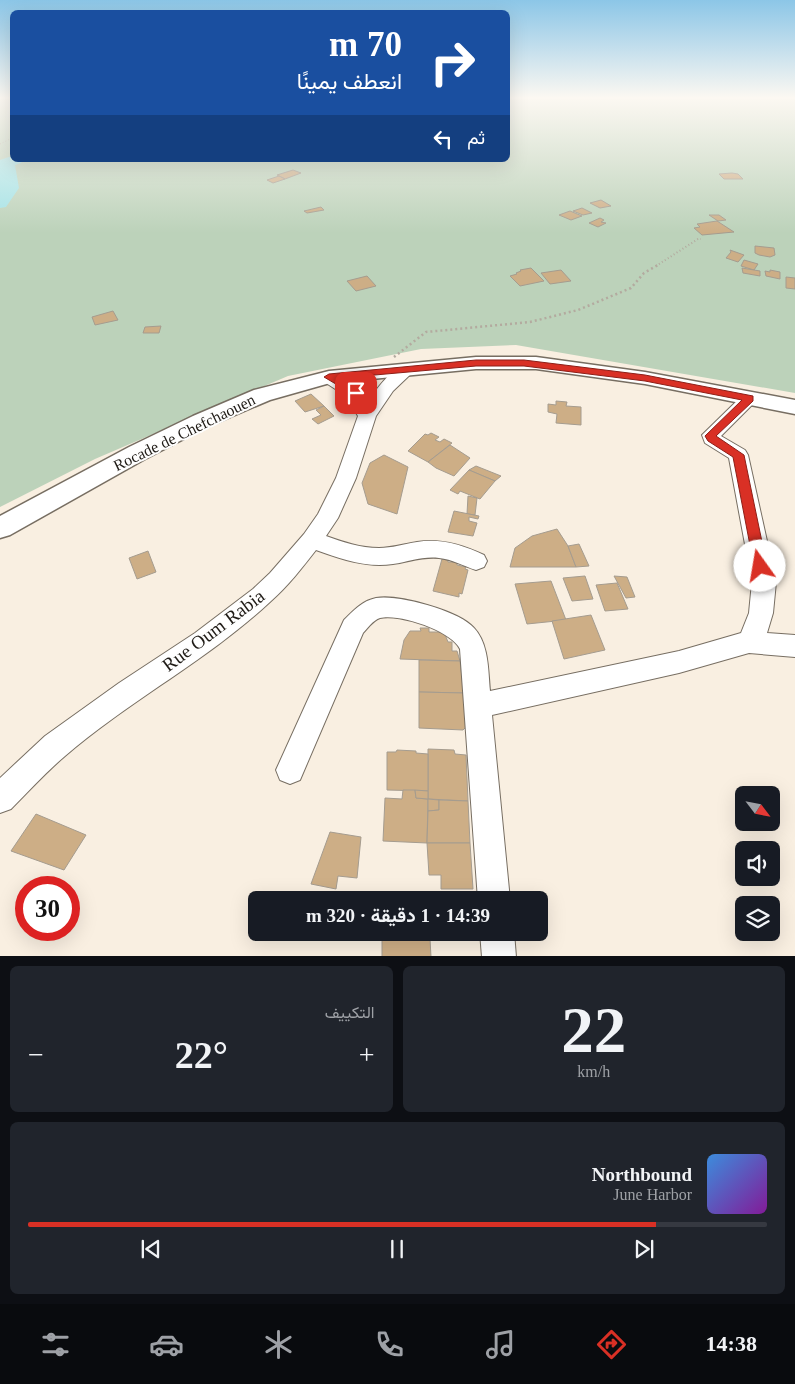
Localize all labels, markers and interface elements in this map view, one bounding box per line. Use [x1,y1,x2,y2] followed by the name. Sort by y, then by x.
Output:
[329,25,402,64] text: 70 m
[420,30,485,95] icon: right
[297,69,402,94] text: انعطف يمينًا
[429,125,457,153] icon: left
[467,127,485,148] text: ثم
[335,372,377,414] pin
[342,379,370,407] icon: arrive
[111,391,258,474] street label: Rocade de Chefchaouen
[733,539,785,591] position arrow
[158,585,269,676] street label: Rue Oum Rabia
[735,786,780,831] north arrow
[735,786,780,941] map controls
[735,841,780,886] button: sound
[15,876,80,941] speed limit sign: 30
[735,896,780,941] button: layers
[306,905,490,926] text: 14:39 · 1 دقيقة · 320 m
[561,994,626,1066] text: 22
[325,1004,375,1021] text: التكييف
[175,1034,228,1076] text: 22°
[28,1039,44,1070] text: −
[359,1039,374,1070] text: +
[577,1063,610,1080] text: km/h
[592,1164,692,1185] text: Northbound
[613,1186,692,1203] text: June Harbor
[137,1235,165,1263] icon: previous
[383,1235,411,1263] icon: pause
[630,1235,658,1263] icon: next
[38,1327,73,1362] icon: filters
[149,1327,184,1362] icon: car
[261,1327,296,1362] icon: climate
[372,1327,407,1362] icon: phone
[483,1327,518,1362] icon: music
[594,1327,629,1362] icon: directions
[706,1331,757,1356] text: 14:38

